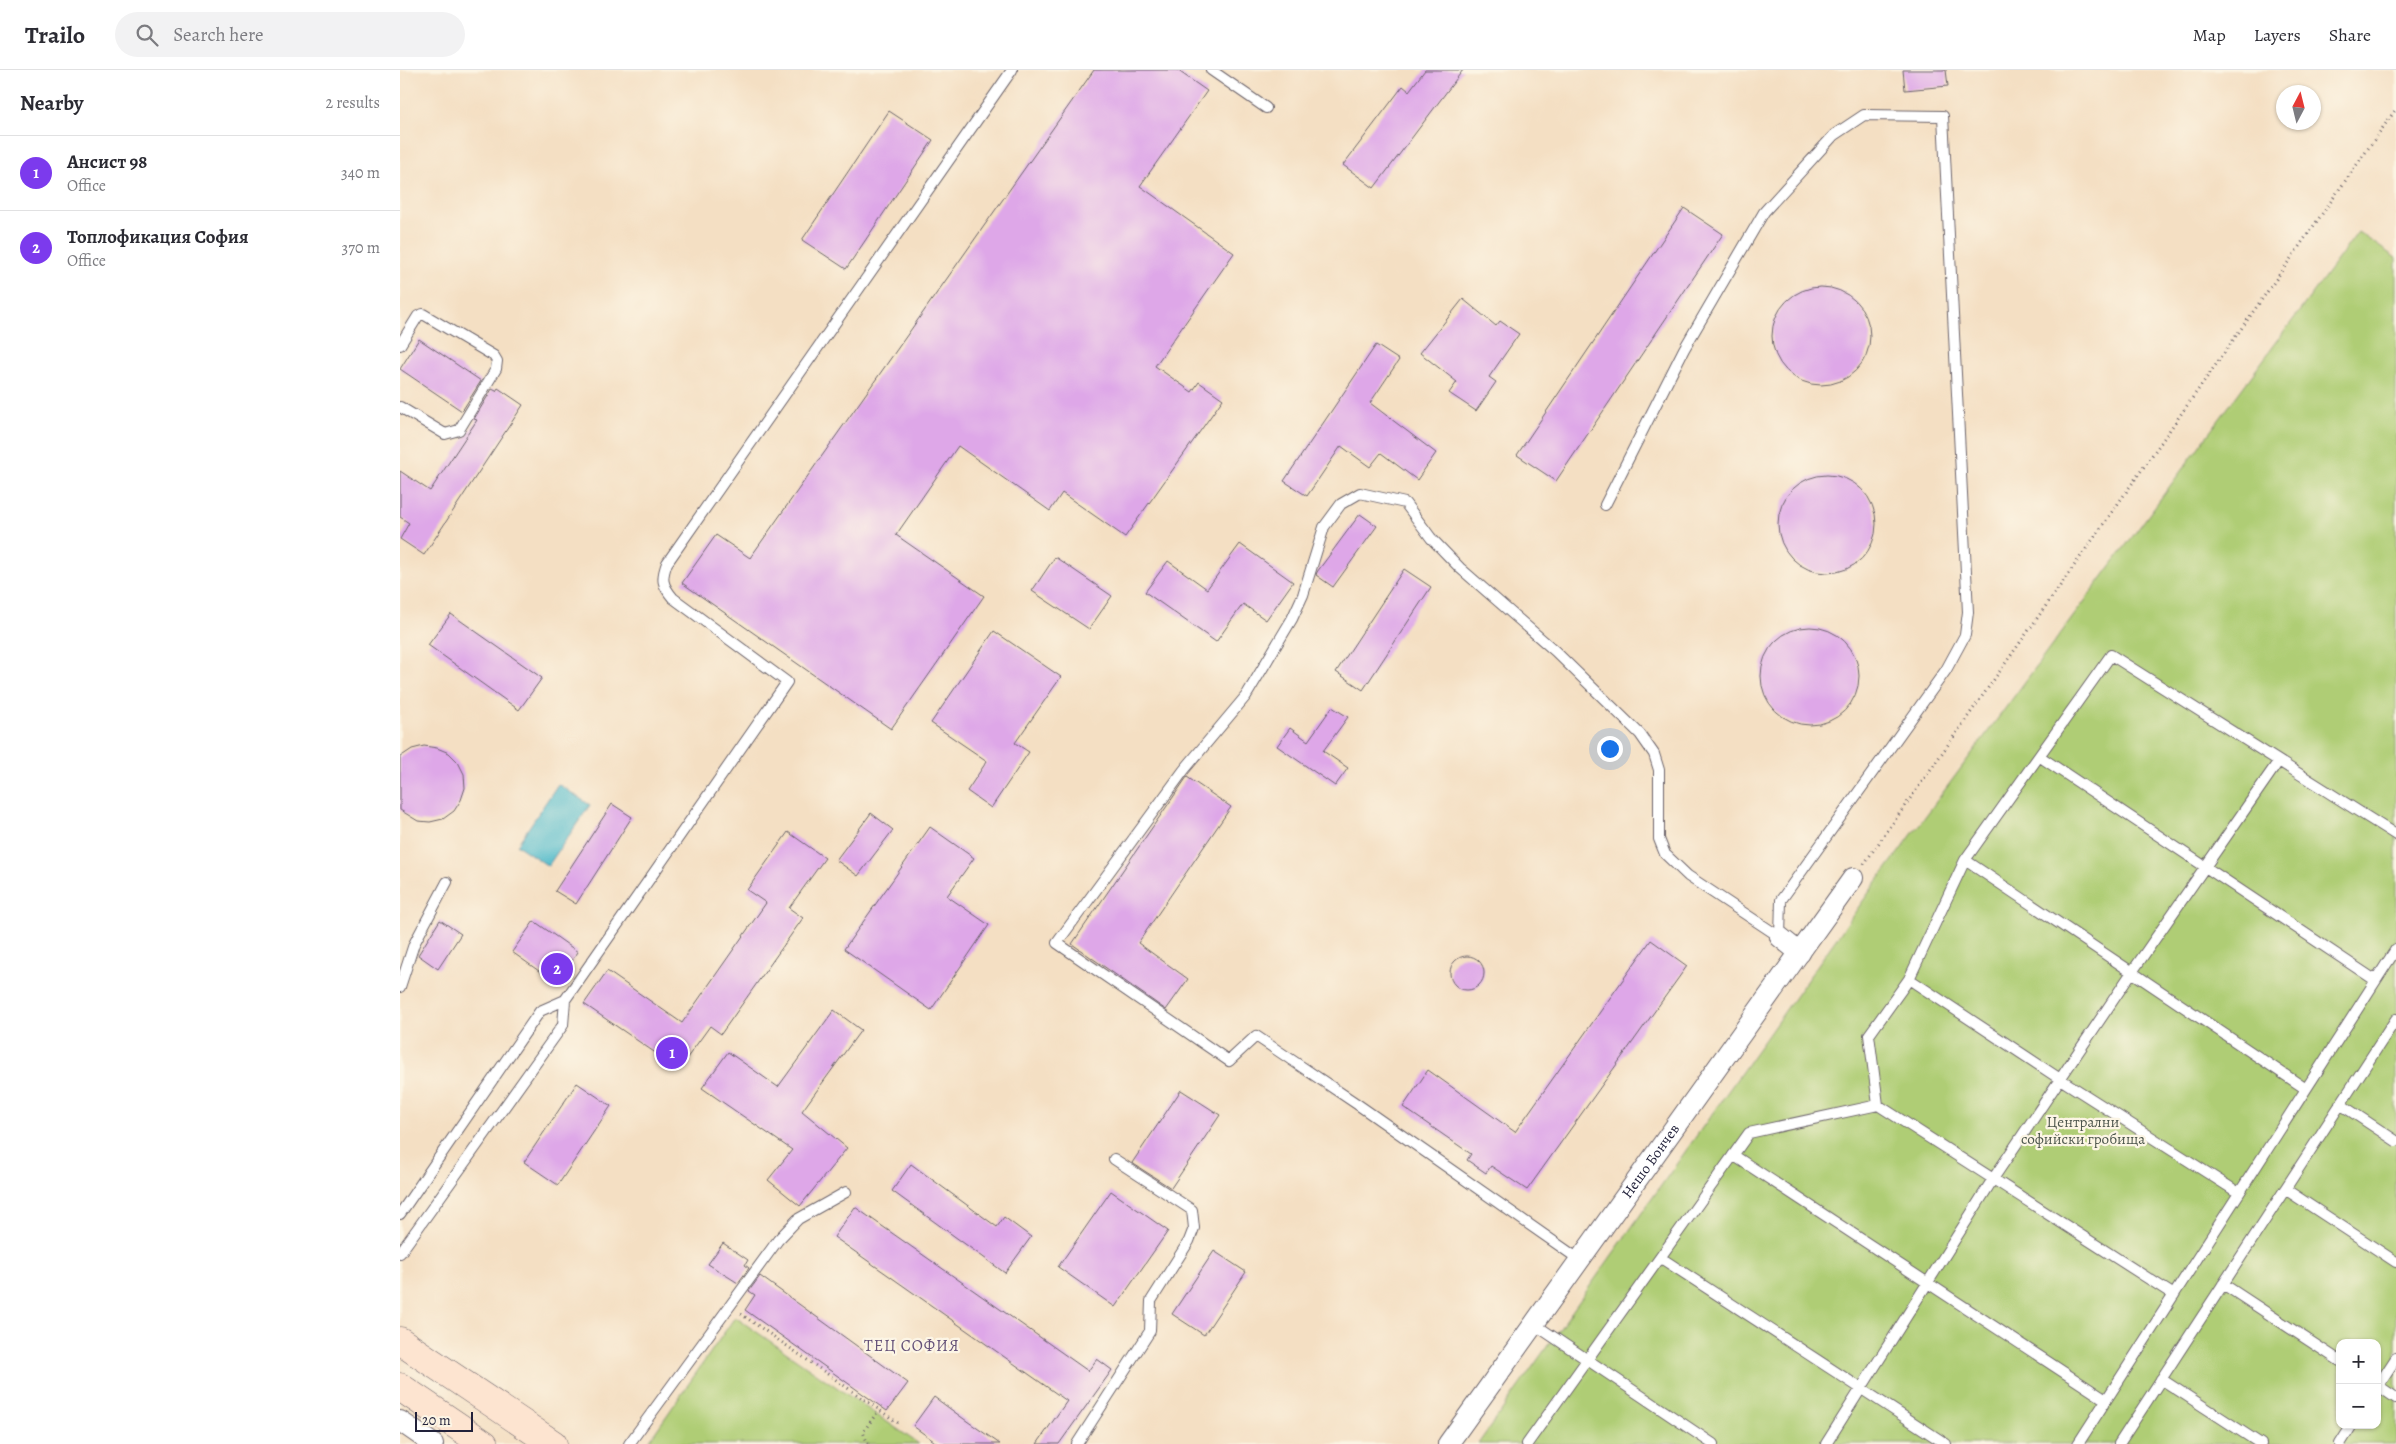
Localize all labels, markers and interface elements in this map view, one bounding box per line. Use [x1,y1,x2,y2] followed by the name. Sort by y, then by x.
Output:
[115,12,465,57] search box
[25,19,85,51] text: Trailo
[133,21,161,49] icon: search
[173,22,264,48] text: Search here
[2193,23,2226,47] text: Map
[2254,23,2301,47] text: Layers
[2329,23,2371,47] text: Share
[2276,85,2321,130] north arrow
[20,89,83,117] text: Nearby
[325,92,380,114] text: 2 results
[67,149,147,175] text: Ансист 98
[33,162,39,184] text: 1
[341,162,380,184] text: 340 m
[67,175,106,197] text: Office
[67,224,249,250] text: Топлофикация София
[32,237,40,259] text: 2
[342,237,380,259] text: 370 m
[67,250,106,272] text: Office
[1597,736,1623,762] your location
[541,950,573,988] pin: 2
[656,1034,688,1072] pin: 1
[2021,1112,2145,1149] park label: Централни софийски гробища
[1617,1120,1684,1202] street label: Нешо Бончев
[864,1335,960,1357] district label: ТЕЦ СОФИЯ
[2336,1339,2381,1429] map controls
[2336,1339,2381,1384] button: +
[2336,1384,2381,1429] button: −
[415,1409,472,1432] scale bar
[422,1411,451,1430] text: 20 m

